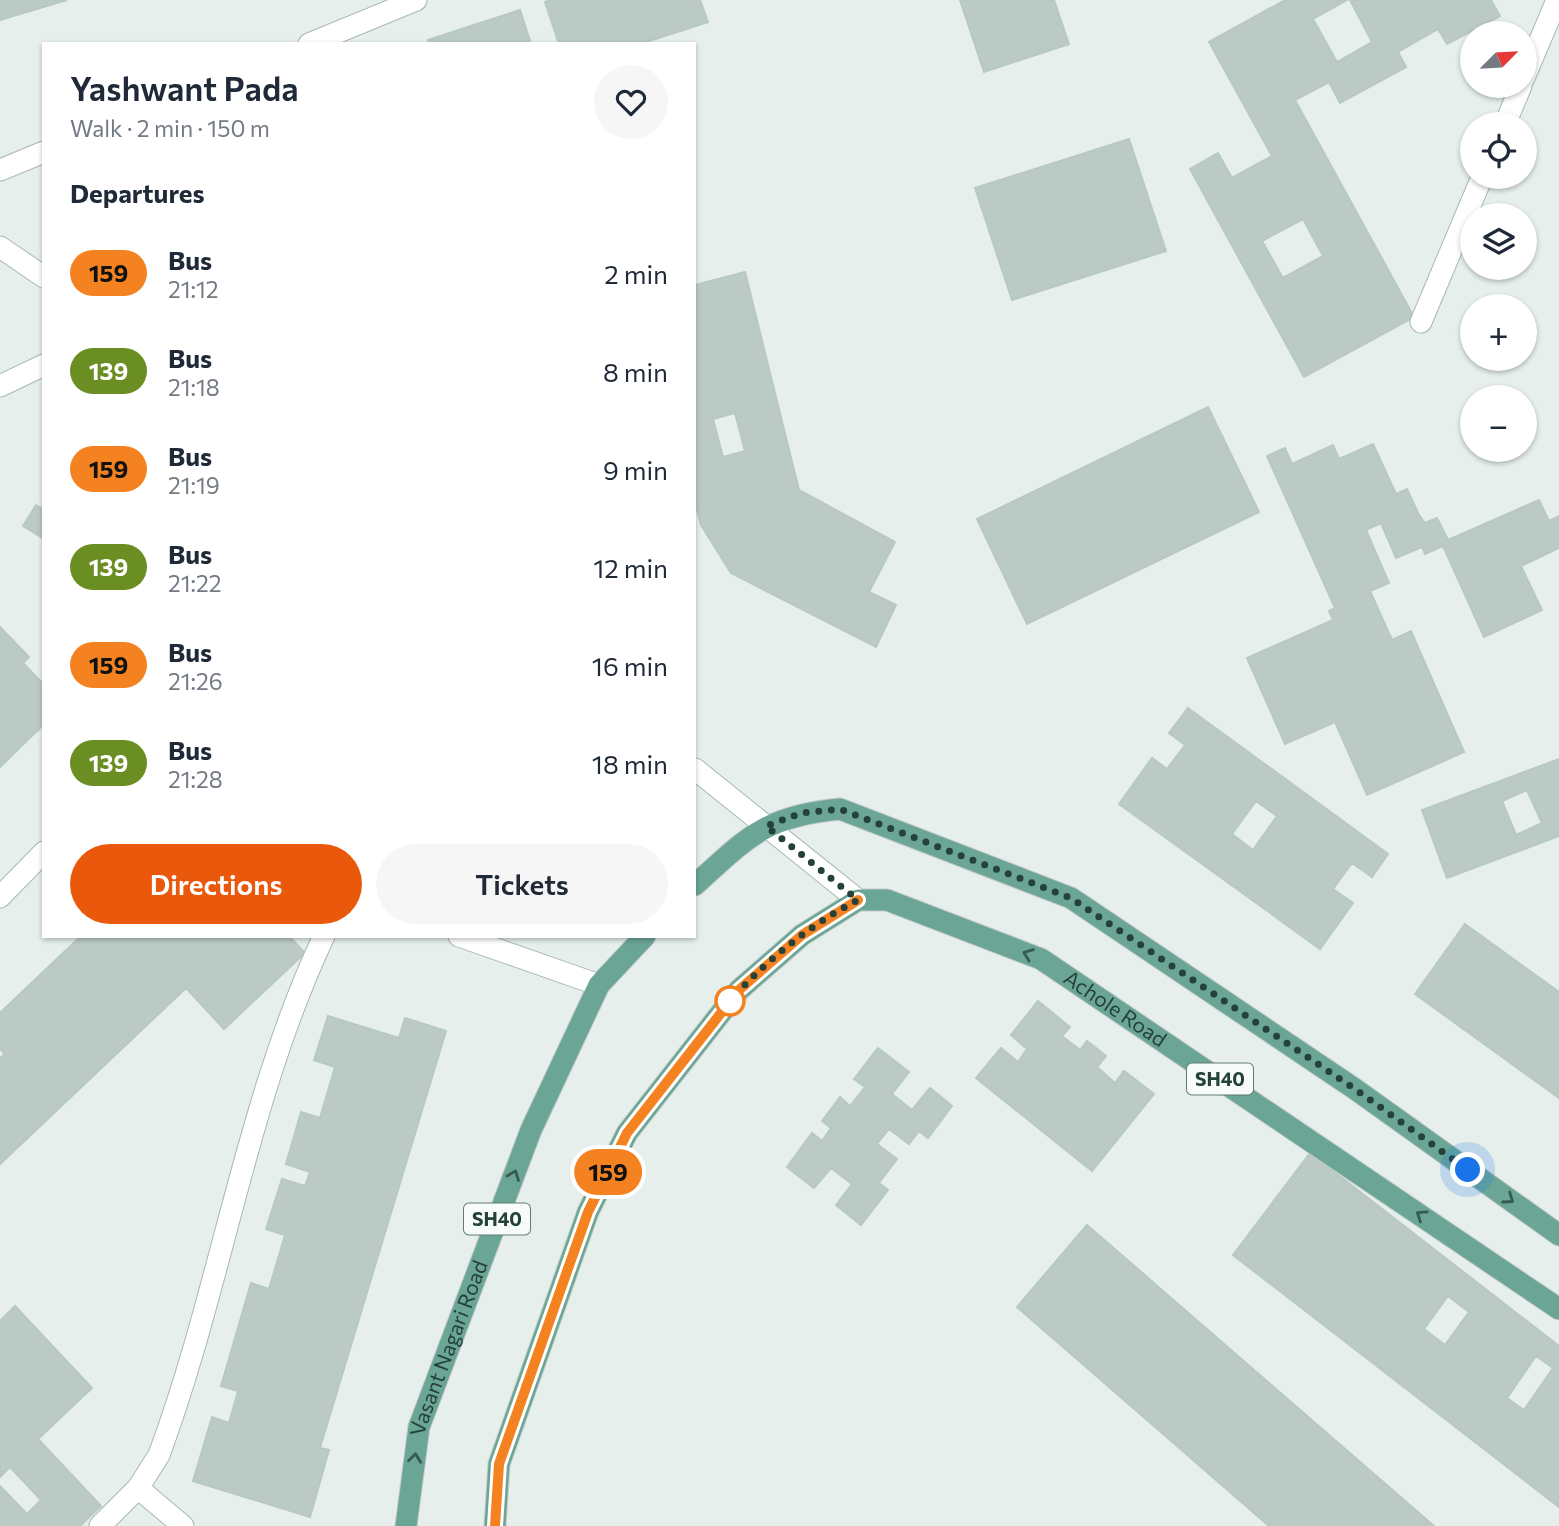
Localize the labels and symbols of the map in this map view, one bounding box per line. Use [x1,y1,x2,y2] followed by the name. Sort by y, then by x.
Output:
[1460,21,1536,98] north arrow
[1023,948,1035,962] one-way arrow
[1060,964,1172,1051] street label: Achole Road
[715,986,745,1016] unlabelled marker
[1187,1064,1253,1094] road number: SH40
[568,1149,648,1195] line badge: 159
[1450,1152,1485,1187] your location
[505,1169,519,1181] one-way arrow
[1501,1191,1514,1203] one-way arrow
[464,1204,530,1234] road number: SH40
[1416,1210,1429,1223] one-way arrow
[404,1257,492,1437] street label: Vasant Nagari Road
[407,1452,422,1464] one-way arrow

